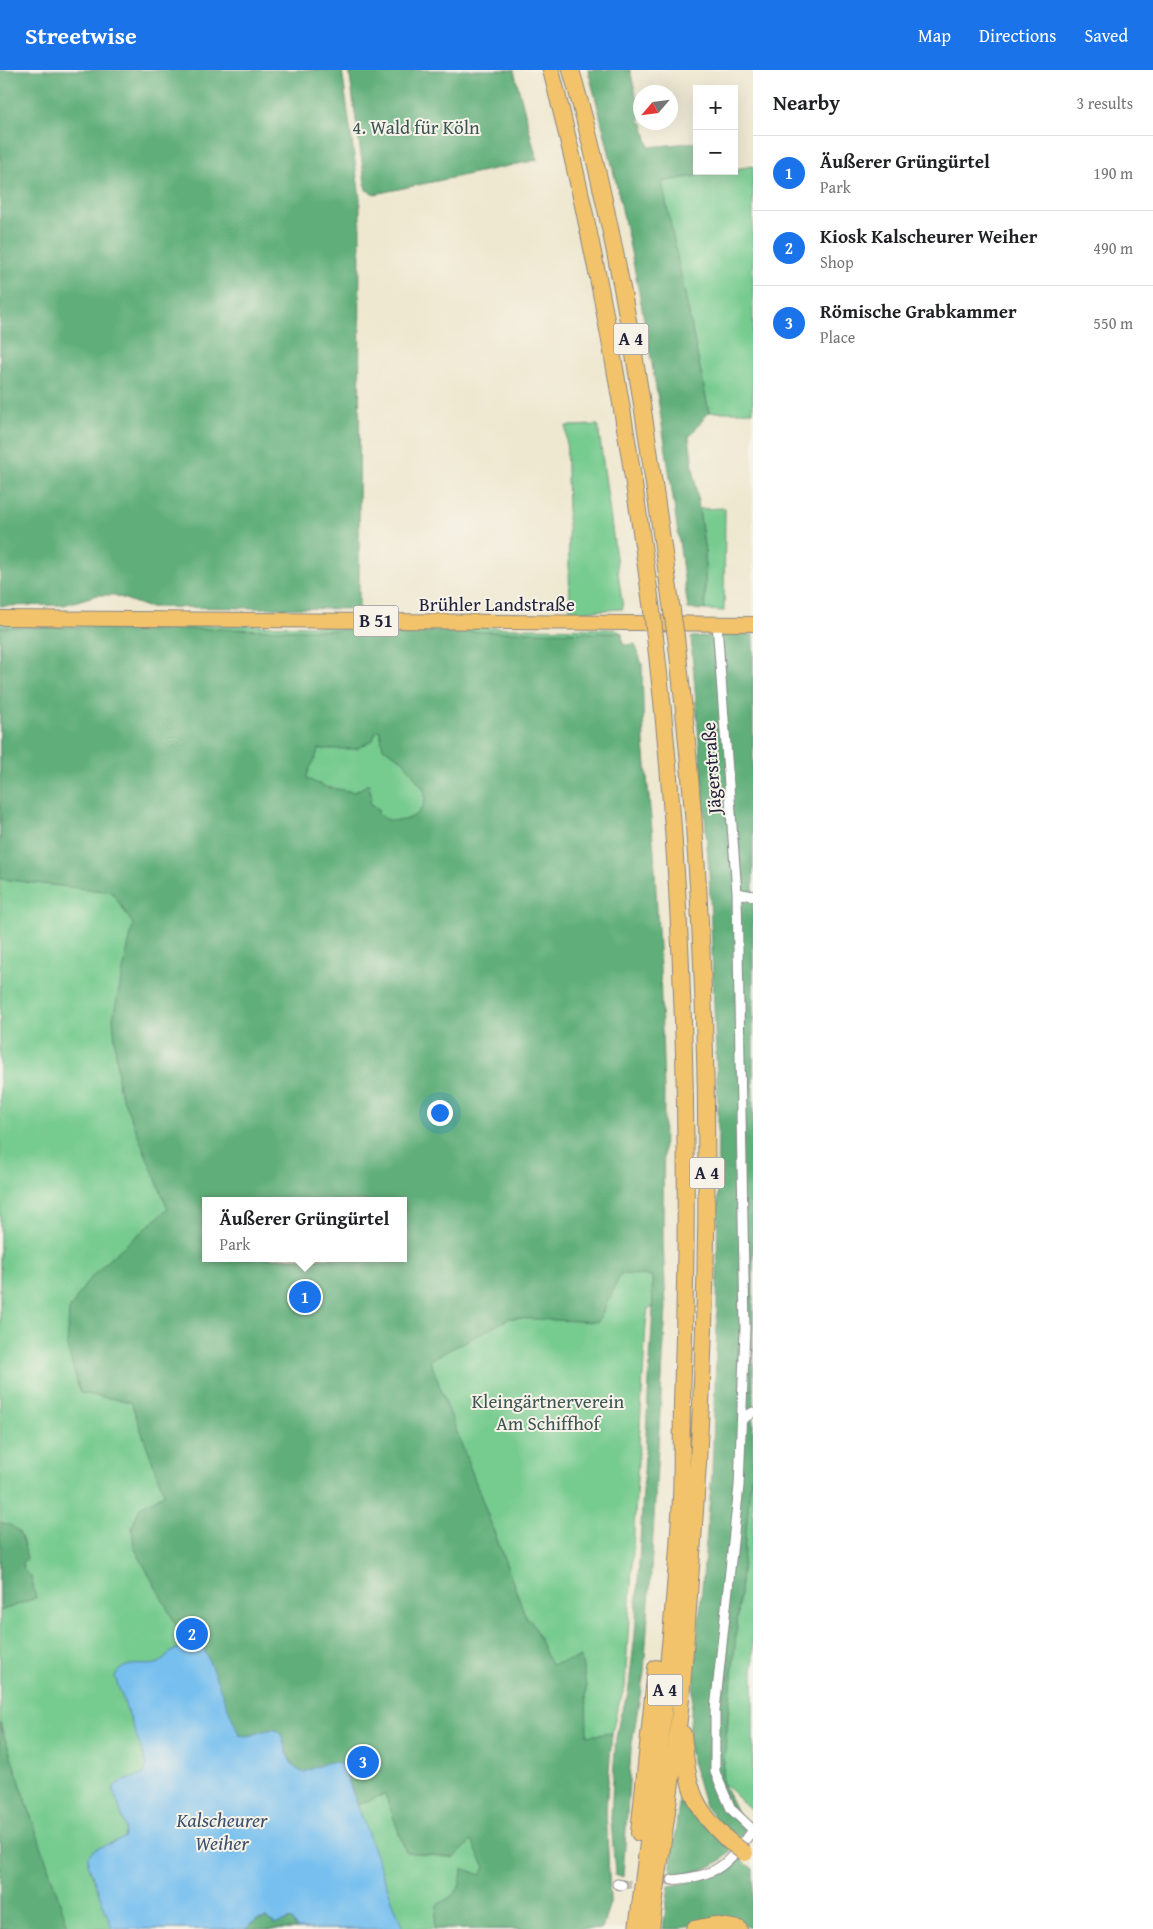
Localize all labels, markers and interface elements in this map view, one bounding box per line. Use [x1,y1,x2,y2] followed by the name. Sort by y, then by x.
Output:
[25,18,137,53] text: Streetwise
[918,22,951,49] text: Map
[979,22,1056,49] text: Directions
[1084,22,1128,49] text: Saved
[633,85,678,130] north arrow
[693,85,738,175] map controls
[693,85,738,130] button: +
[773,87,840,118] text: Nearby
[1076,91,1133,115] text: 3 results
[352,113,480,141] park label: 4. Wald für Köln
[693,130,738,175] button: −
[820,147,990,175] text: Äußerer Grüngürtel
[785,161,793,185] text: 1
[1093,161,1133,185] text: 190 m
[820,175,851,199] text: Park
[820,222,1038,250] text: Kiosk Kalscheurer Weiher
[785,236,793,260] text: 2
[1093,236,1133,260] text: 490 m
[820,250,854,274] text: Shop
[820,297,1017,325] text: Römische Grabkammer
[785,311,793,335] text: 3
[1093,311,1133,335] text: 550 m
[614,323,648,354] road number: A 4
[820,325,855,349] text: Place
[419,590,575,618] street label: Brühler Landstraße
[354,606,398,636] road number: B 51
[694,721,728,817] street label: Jägerstraße
[427,1100,453,1126] your location
[690,1158,724,1188] road number: A 4
[202,1197,407,1262] popup
[220,1204,389,1232] text: Äußerer Grüngürtel
[220,1232,250,1256] text: Park
[289,1278,321,1316] pin: 1
[472,1387,624,1437] park label: Kleingärtnerverein Am Schiffhof
[176,1615,208,1653] pin: 2
[648,1674,682,1706] road number: A 4
[347,1743,379,1781] pin: 3
[175,1805,268,1857] water label: Kalscheurer Weiher

